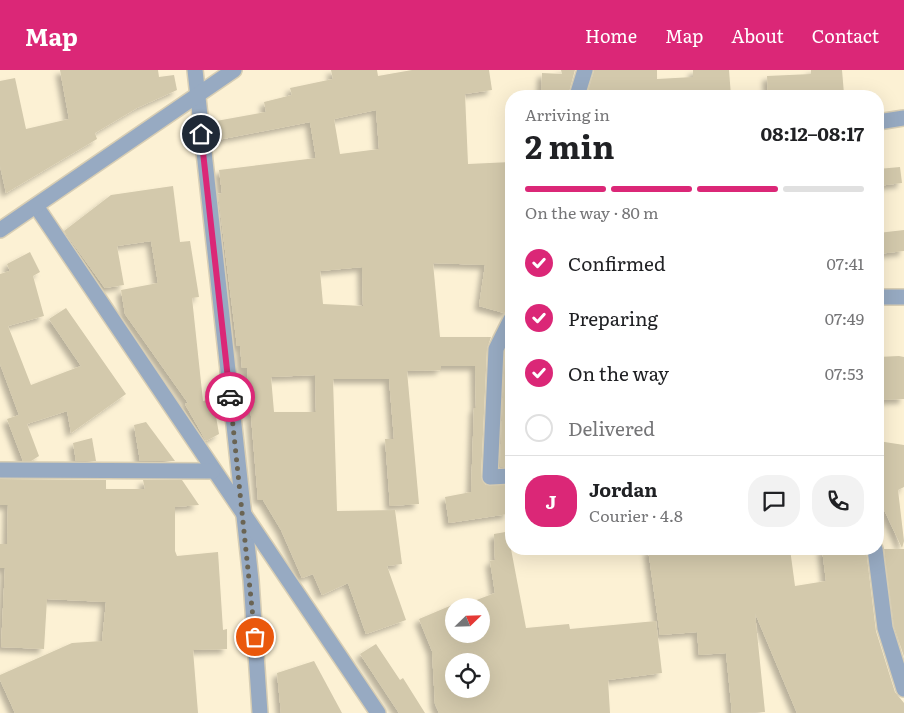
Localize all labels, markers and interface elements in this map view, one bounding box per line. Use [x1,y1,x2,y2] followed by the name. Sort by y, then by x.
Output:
[25,18,78,53] text: Map
[585,22,637,49] text: Home
[665,22,703,49] text: Map
[731,22,784,49] text: About
[812,22,879,49] text: Contact
[525,102,610,126] text: Arriving in
[180,113,222,155] pin
[761,119,864,147] text: 08:12–08:17
[187,120,215,148] icon: home
[525,121,614,169] text: 2 min
[525,200,659,224] text: On the way · 80 m
[525,249,553,277] icon: check
[568,249,666,277] text: Confirmed
[827,251,864,275] text: 07:41
[525,304,553,332] icon: check
[568,304,658,332] text: Preparing
[825,306,864,330] text: 07:49
[525,359,553,387] icon: check
[568,359,669,387] text: On the way
[825,361,864,385] text: 07:53
[205,372,255,422] courier
[216,383,244,411] icon: car
[568,414,655,442] text: Delivered
[589,475,658,503] text: Jordan
[748,475,800,527] button: chat
[812,475,864,527] button: phone
[546,487,556,515] text: J
[589,503,683,527] text: Courier · 4.8
[445,598,490,642] north arrow
[445,598,490,698] map controls
[234,616,276,658] pin
[241,623,269,651] icon: bag
[445,653,490,698] button: locate

